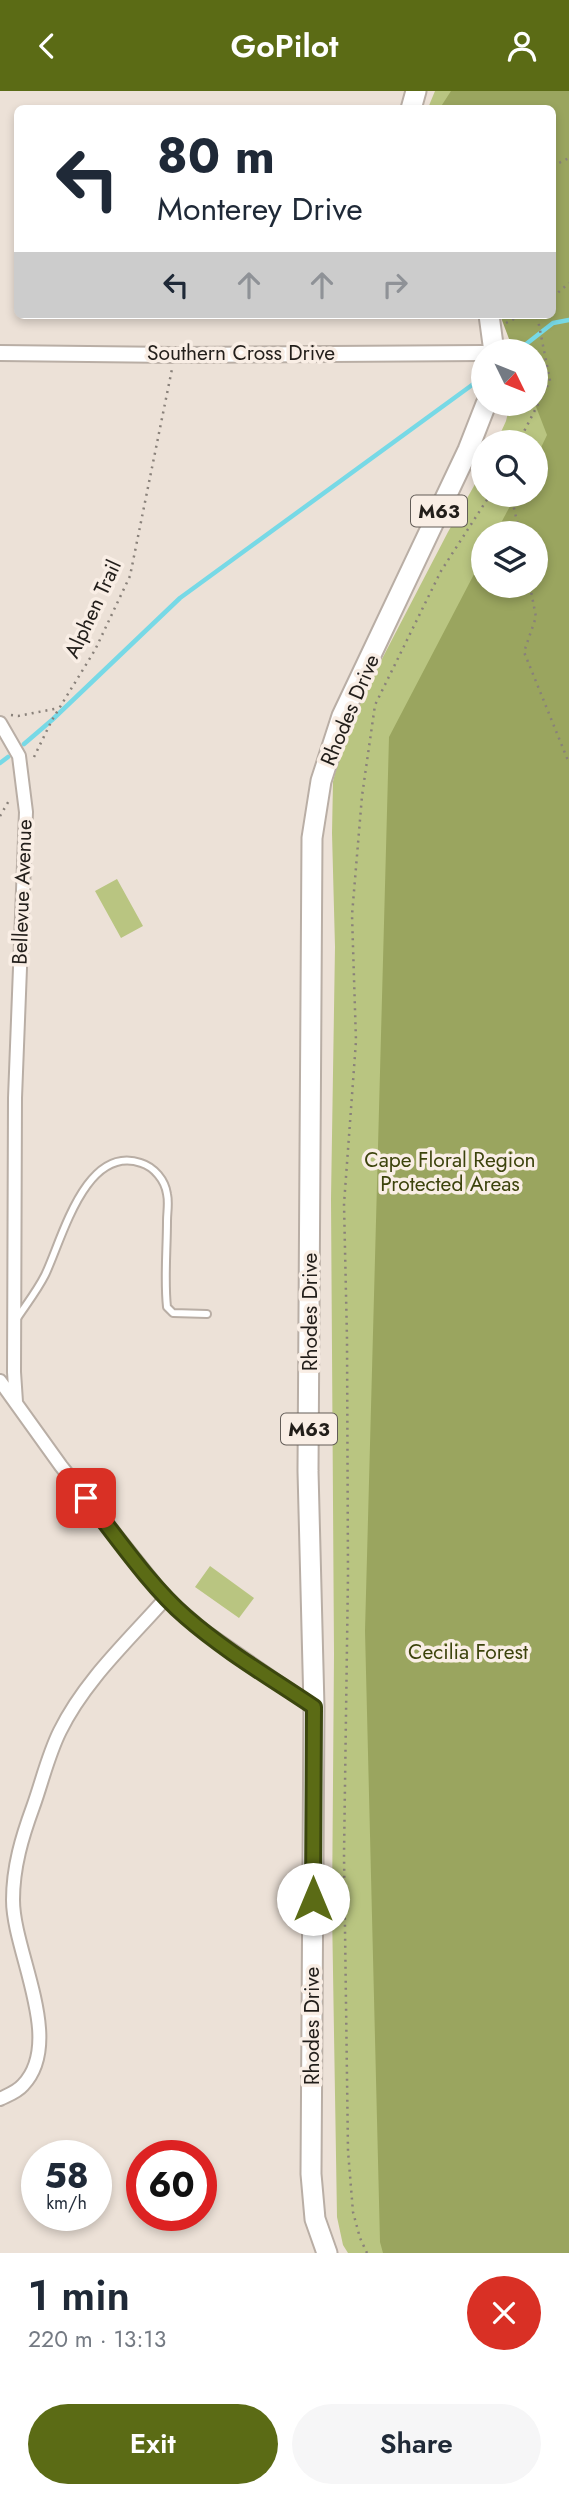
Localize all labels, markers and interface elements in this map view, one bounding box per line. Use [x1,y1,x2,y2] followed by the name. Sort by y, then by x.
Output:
[230,23,339,69] text: GoPilot
[28,27,66,65] icon: back
[503,27,541,65] icon: person
[157,121,275,191] text: 80 m
[42,133,133,224] icon: left
[157,186,363,232] text: Monterey Drive
[157,266,195,304] icon: left
[230,266,268,304] icon: ahead
[303,266,341,304] icon: ahead
[376,266,414,304] icon: right
[147,338,335,368] street label: Southern Cross Drive
[471,339,548,417] north arrow
[471,339,548,598] map controls
[471,430,548,507] button: search
[411,495,467,527] road number: M63
[471,521,548,598] button: layers
[57,555,129,663] street label: Alphen Trail
[313,649,387,770] street label: Rhodes Drive
[4,819,40,965] street label: Bellevue Avenue
[364,1145,536,1199] park label: Cape Floral Region Protected Areas
[295,1253,325,1371] street label: Rhodes Drive
[281,1413,337,1445] road number: M63
[56,1468,116,1528] pin
[67,1479,105,1517] icon: arrive
[408,1637,528,1667] park label: Cecilia Forest
[276,1862,350,1936] position arrow
[297,1967,327,2085] street label: Rhodes Drive
[126,2140,217,2231] speed limit sign: 60
[44,2151,89,2201] text: 58
[46,2190,87,2216] text: km/h
[28,2265,130,2326] text: 1 min
[467,2276,541,2350] button: close
[28,2322,166,2356] text: 220 m · 13:13
[28,2404,278,2484] button: Exit
[292,2404,541,2484] button: Share

